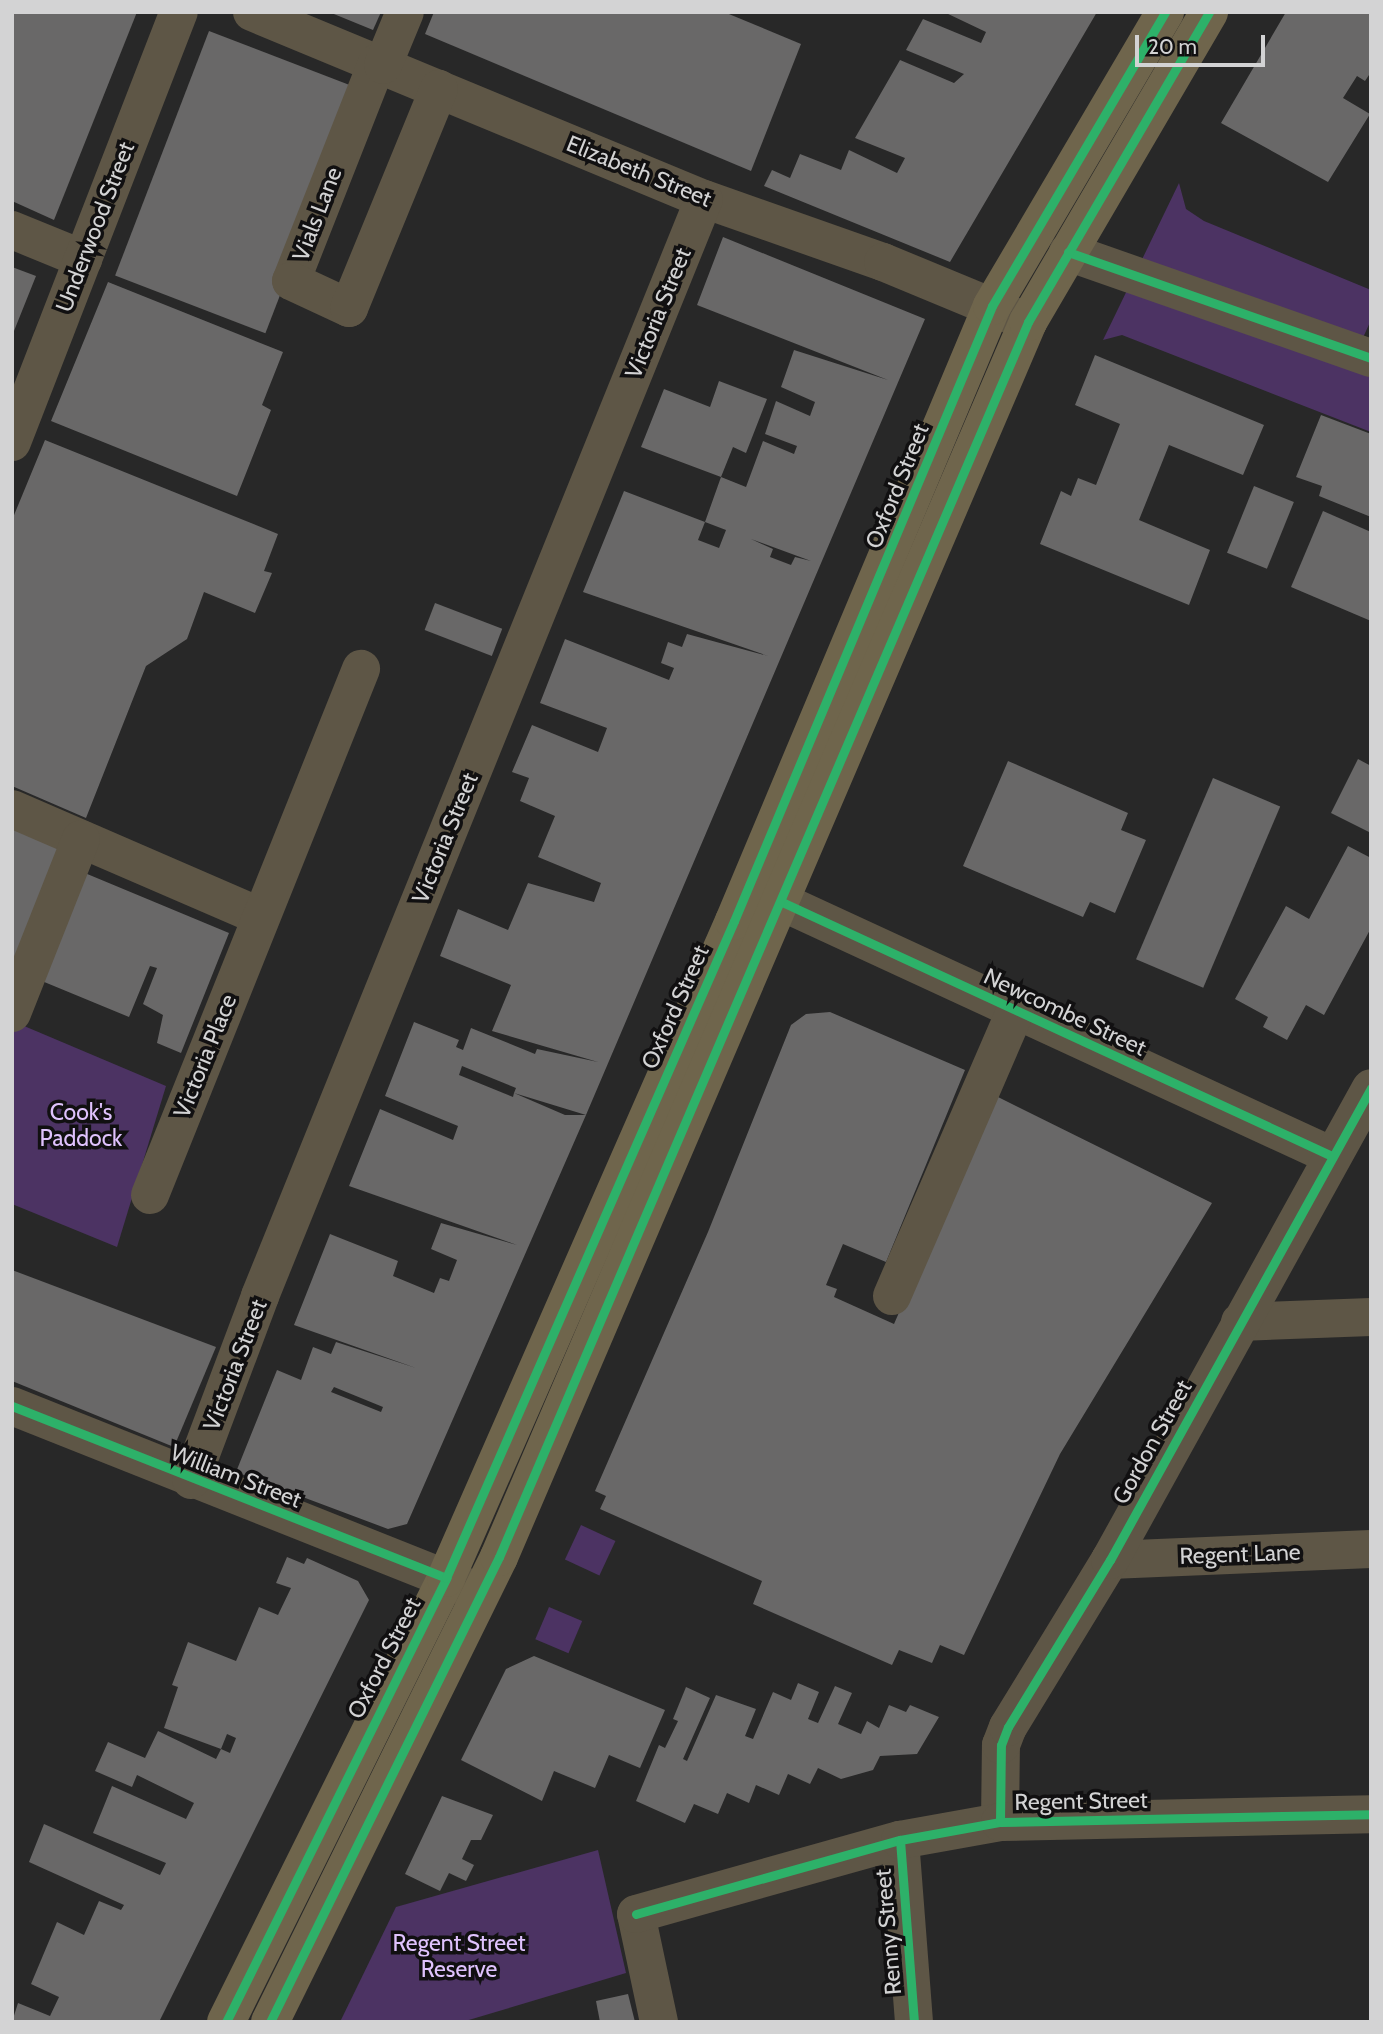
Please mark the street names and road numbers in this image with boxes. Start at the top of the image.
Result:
street label: Elizabeth Street [562,129,716,213]
street label: Underwood Street [50,138,140,316]
street label: Vials Lane [287,163,347,265]
street label: Victoria Street [619,244,697,382]
street label: Oxford Street [859,419,935,553]
street label: Victoria Street [406,769,484,907]
street label: Oxford Street [635,941,715,1073]
street label: Newcombe Street [979,962,1151,1062]
street label: Victoria Place [168,990,242,1122]
street label: Victoria Street [197,1296,273,1434]
street label: Gordon Street [1107,1375,1197,1509]
street label: William Street [167,1438,305,1514]
street label: Regent Lane [1179,1538,1301,1570]
street label: Oxford Street [342,1593,426,1723]
street label: Regent Street [1014,1786,1148,1816]
street label: Renny Street [869,1868,907,1996]

